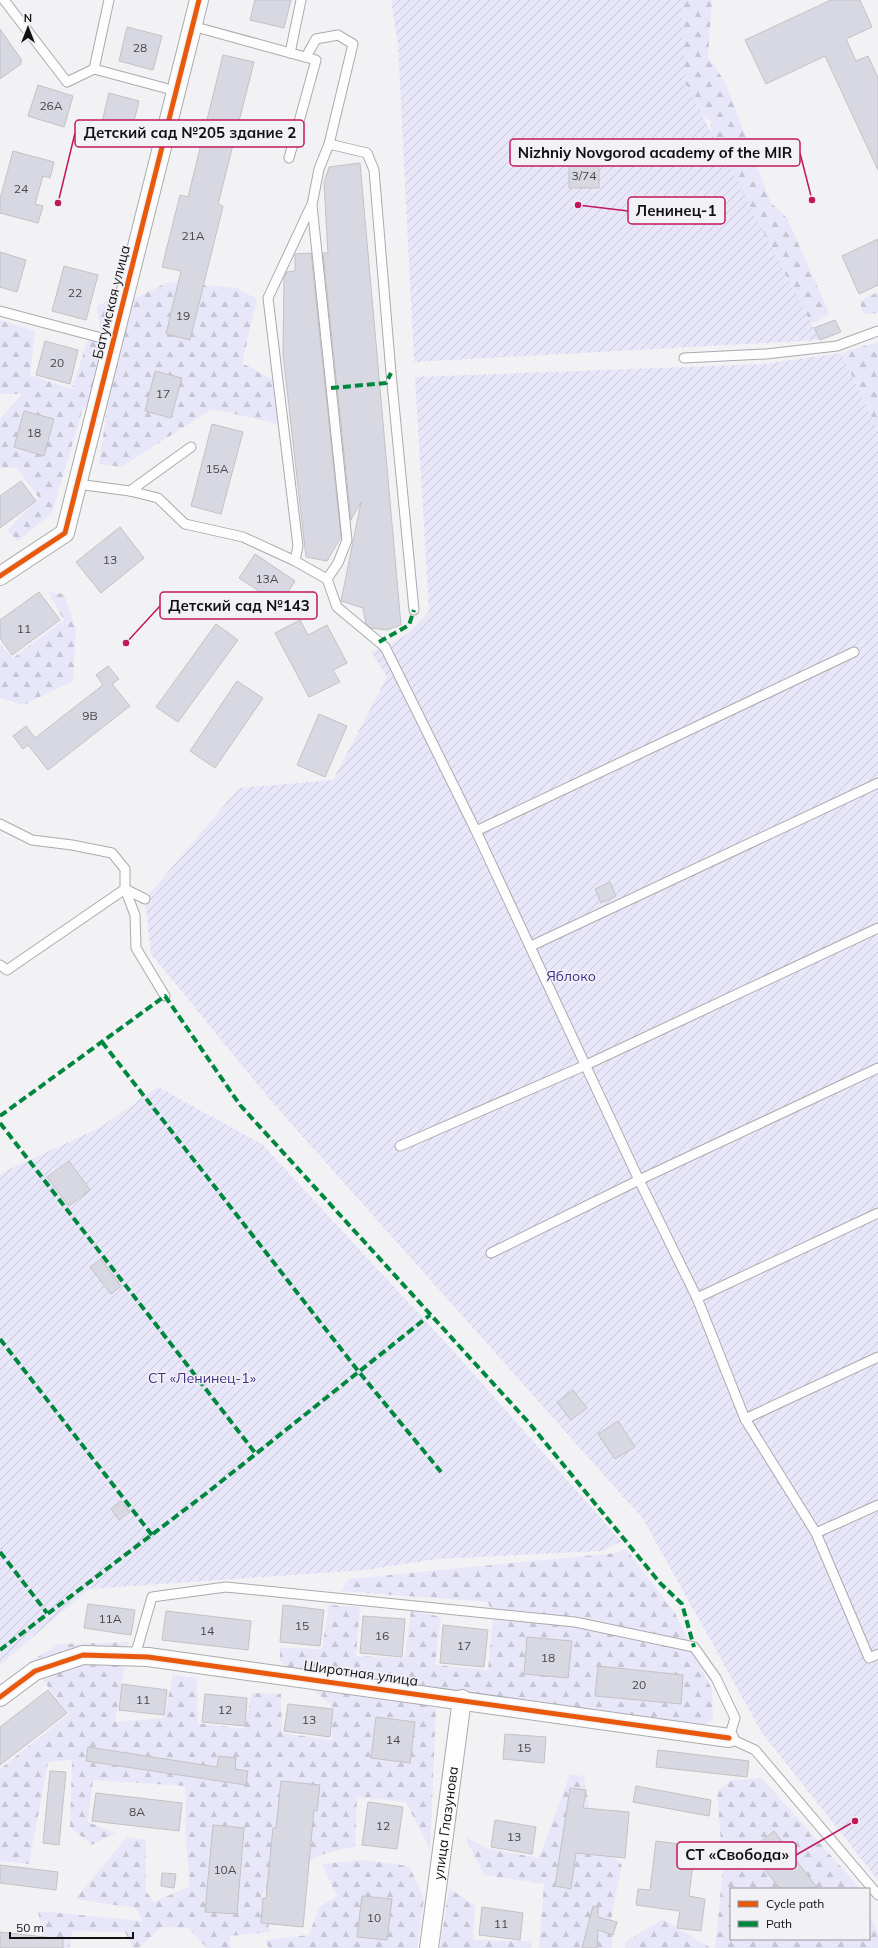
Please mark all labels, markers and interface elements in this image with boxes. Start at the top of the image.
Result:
north arrow [8,8,48,48]
text: N [24,11,32,25]
house number: 28 [133,40,147,55]
house number: 26А [39,98,63,113]
callout: Детский сад №205 здание 2 [75,120,304,147]
text: Детский сад №205 здание 2 [84,123,296,142]
callout: Nizhniy Novgorod academy of the MIR [510,139,800,166]
text: Nizhniy Novgorod academy of the MIR [518,143,793,162]
house number: 3/74 [571,168,597,183]
house number: 24 [14,181,28,196]
callout: Ленинец-1 [628,197,725,224]
text: Ленинец-1 [636,201,716,220]
house number: 21А [181,228,205,243]
street label: Батумская улица [88,243,134,361]
house number: 22 [68,285,82,300]
house number: 19 [176,308,190,323]
house number: 20 [50,355,64,370]
house number: 17 [156,386,170,401]
house number: 18 [27,425,41,440]
house number: 15А [205,461,229,476]
house number: 13 [103,552,117,567]
house number: 13А [255,571,279,586]
callout: Детский сад №143 [160,592,317,619]
text: Детский сад №143 [168,596,310,615]
house number: 11 [17,621,31,636]
house number: 9В [82,708,98,723]
park label: Яблоко [546,967,596,985]
park label: СТ «Ленинец-1» [148,1369,256,1387]
house number: 11А [98,1611,122,1626]
house number: 15 [295,1618,309,1633]
house number: 14 [200,1623,214,1638]
house number: 16 [375,1628,389,1643]
house number: 17 [457,1638,471,1653]
house number: 18 [541,1650,555,1665]
street label: Широтная улица [303,1656,419,1690]
house number: 20 [632,1677,646,1692]
house number: 11 [136,1692,150,1707]
house number: 12 [218,1702,232,1717]
house number: 13 [302,1712,316,1727]
house number: 14 [386,1732,400,1747]
house number: 15 [517,1740,531,1755]
street label: улица Глазунова [429,1765,462,1881]
house number: 8А [129,1804,145,1819]
house number: 12 [376,1818,390,1833]
house number: 13 [507,1829,521,1844]
callout: СТ «Свобода» [677,1842,796,1869]
text: СТ «Свобода» [685,1845,789,1864]
house number: 10А [213,1862,237,1877]
legend [730,1888,870,1940]
text: Cycle path [766,1896,824,1911]
house number: 10 [367,1910,381,1925]
scale bar [10,1914,133,1940]
house number: 11 [494,1916,508,1931]
text: Path [766,1916,792,1931]
text: 50 m [16,1920,44,1935]

